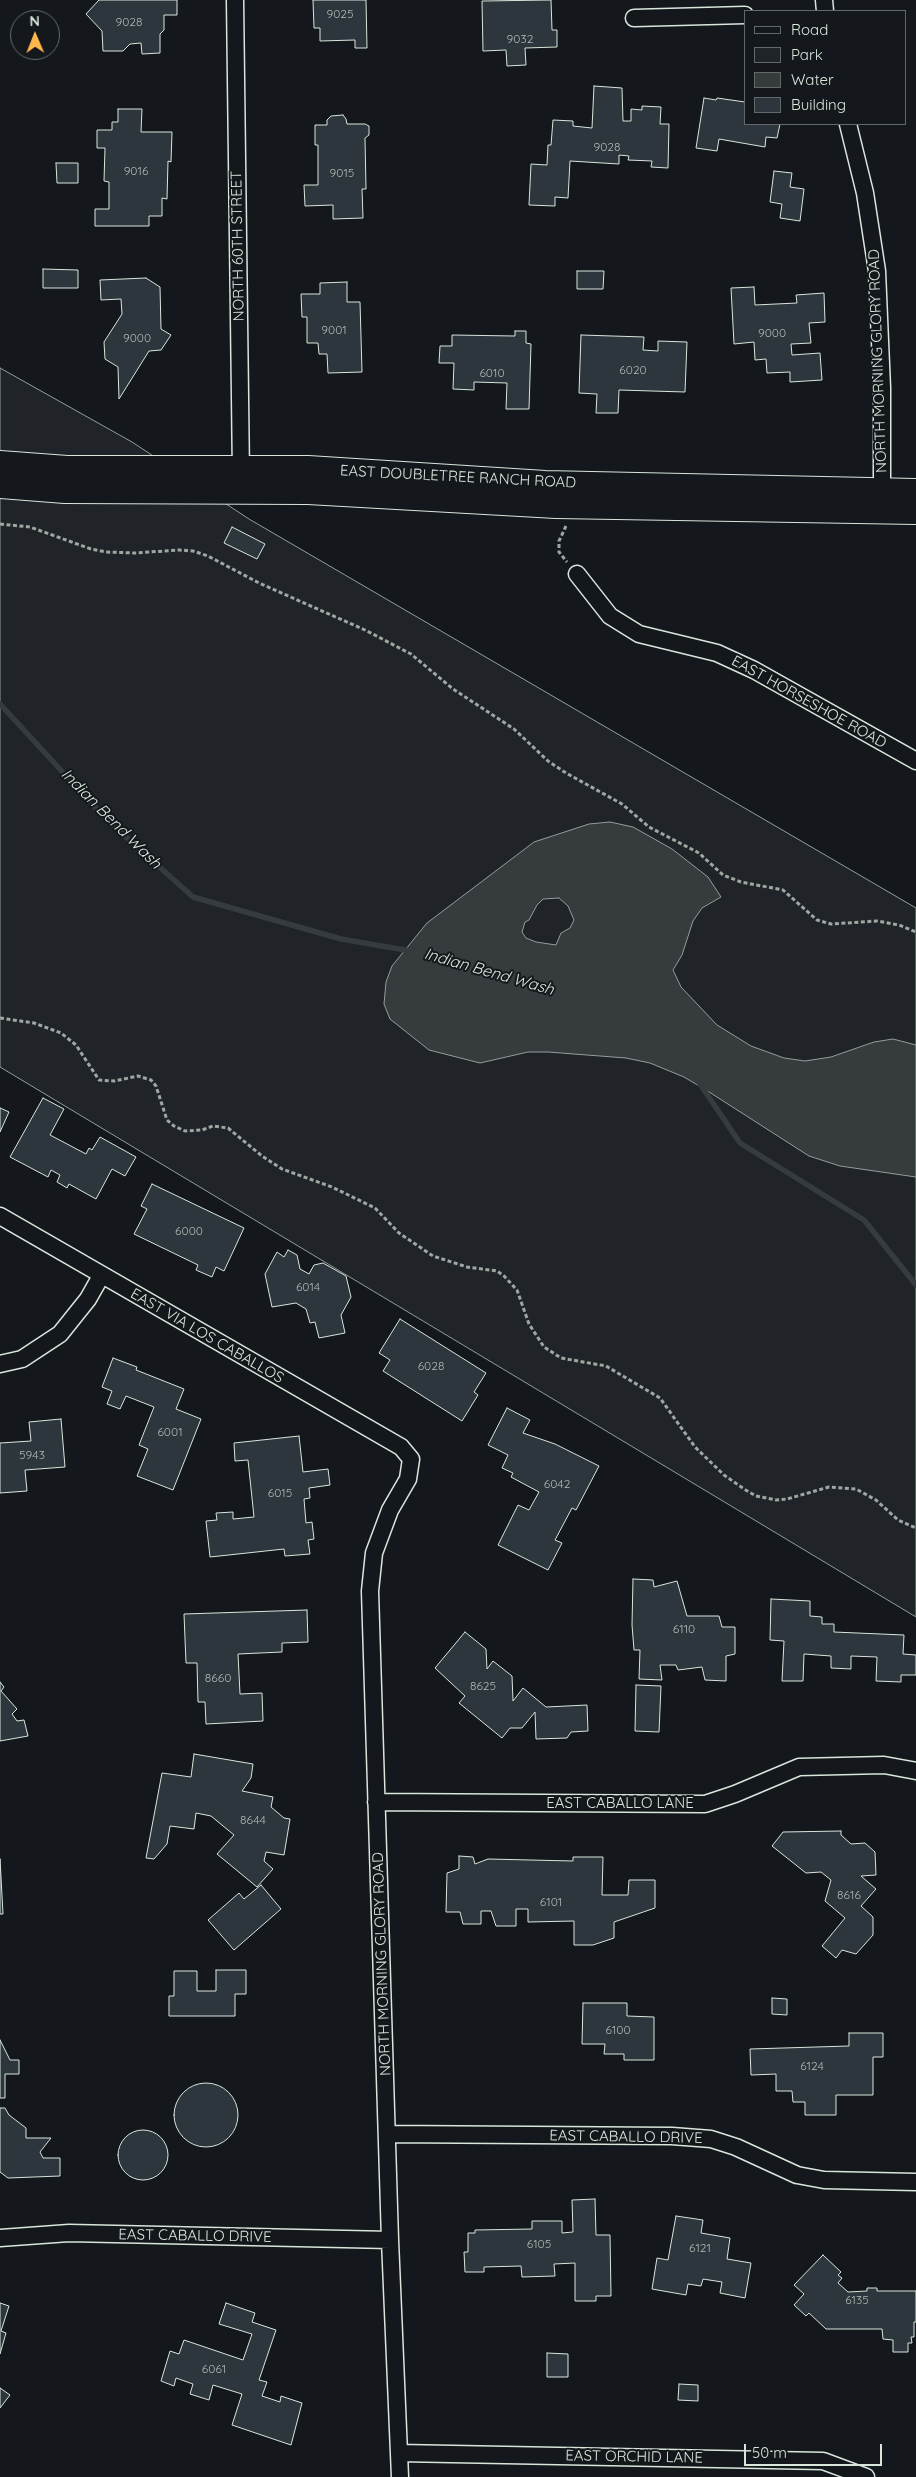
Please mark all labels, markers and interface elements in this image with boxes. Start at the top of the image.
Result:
house number: 9025 [326,7,354,21]
north arrow [10,10,60,60]
legend [744,10,906,125]
text: N [29,12,40,30]
house number: 9028 [116,15,142,29]
text: Road [791,20,828,39]
house number: 9032 [507,32,533,46]
text: Park [791,45,823,64]
text: Water [791,70,834,89]
text: Building [791,95,846,114]
house number: 9028 [594,140,620,154]
house number: 9016 [124,164,148,178]
house number: 9015 [330,166,354,180]
street label: NORTH 60TH STREET [228,171,248,321]
street label: NORTH MORNING GLORY ROAD [865,249,891,473]
house number: 9001 [321,323,347,337]
house number: 9000 [758,326,786,340]
house number: 9000 [123,331,151,345]
house number: 6020 [619,363,647,377]
house number: 6010 [479,366,505,380]
street label: EAST DOUBLETREE RANCH ROAD [339,462,577,492]
street label: EAST HORSESHOE ROAD [728,652,890,752]
water label: Indian Bend Wash [57,765,165,873]
water label: Indian Bend Wash [422,944,556,1000]
house number: 6000 [175,1224,203,1238]
house number: 6014 [296,1280,320,1294]
street label: EAST VIA LOS CABALLOS [127,1285,287,1387]
house number: 6028 [418,1359,444,1373]
house number: 6001 [157,1425,183,1439]
house number: 5943 [19,1448,45,1462]
house number: 6042 [544,1477,570,1491]
house number: 6015 [268,1486,292,1500]
house number: 6110 [673,1622,695,1636]
house number: 8660 [205,1671,231,1685]
house number: 8625 [470,1679,496,1693]
street label: EAST CABALLO LANE [546,1794,694,1812]
house number: 8644 [240,1813,266,1827]
street label: NORTH MORNING GLORY ROAD [369,1852,395,2076]
house number: 8616 [837,1888,861,1902]
house number: 6101 [540,1895,562,1909]
house number: 6100 [605,2023,631,2037]
house number: 6124 [800,2059,824,2073]
street label: EAST CABALLO DRIVE [549,2127,703,2147]
street label: EAST CABALLO DRIVE [118,2226,272,2246]
house number: 6105 [527,2237,551,2251]
house number: 6121 [689,2241,711,2255]
house number: 6135 [845,2293,869,2307]
house number: 6061 [202,2362,226,2376]
scale bar [746,2434,884,2466]
text: 50 m [752,2443,787,2462]
street label: EAST ORCHID LANE [565,2447,703,2467]

